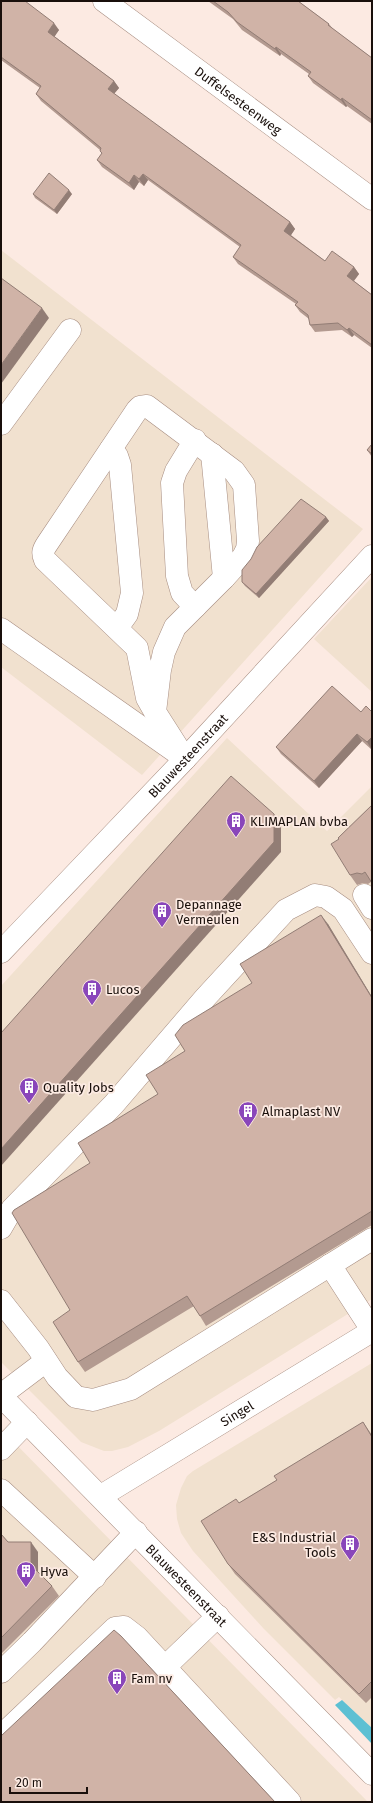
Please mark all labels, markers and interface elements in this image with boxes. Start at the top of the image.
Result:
street label: Duffelsesteenweg [192,64,285,138]
street label: Blauwesteenstraat [145,711,231,801]
building icon: KLIMAPLAN bvba [225,810,247,838]
place label: KLIMAPLAN bvba [250,814,348,829]
place label: Depannage Vermeulen [176,897,242,927]
building icon: Depannage Vermeulen [151,900,173,928]
building icon: Lucos [81,978,103,1006]
place label: Lucos [106,982,139,997]
building icon: Quality Jobs [18,1076,40,1104]
place label: Quality Jobs [43,1080,114,1095]
building icon: Almaplast NV [237,1100,259,1128]
place label: Almaplast NV [262,1104,341,1119]
street label: Singel [218,1398,256,1429]
place label: E&S Industrial Tools [252,1530,336,1560]
building icon: E&S Industrial Tools [339,1533,361,1561]
street label: Blauwesteenstraat [143,1541,230,1630]
building icon: Hyva [15,1560,37,1588]
place label: Hyva [40,1564,69,1579]
building icon: Fam nv [106,1667,128,1695]
place label: Fam nv [131,1671,173,1686]
scale bar [10,1769,87,1795]
text: 20 m [16,1776,42,1790]

